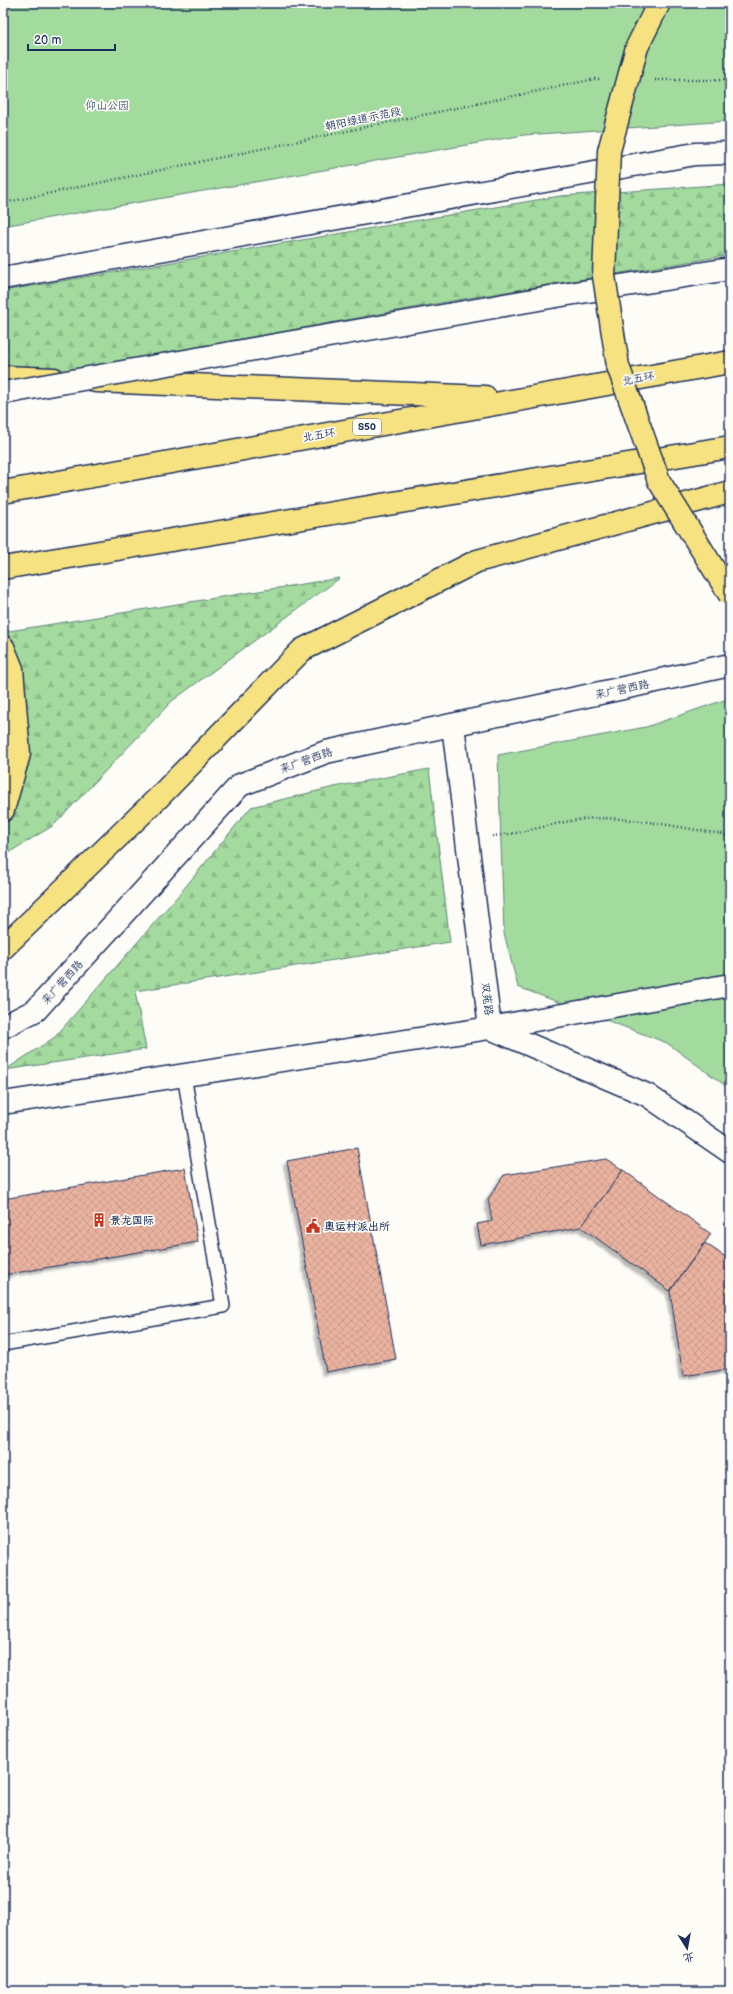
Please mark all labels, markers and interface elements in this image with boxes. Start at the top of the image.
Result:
scale bar [28,26,115,52]
text: 20 m [34,33,61,48]
park label: 仰山公园 [85,99,129,112]
street label: 朝阳绿道示范段 [324,105,402,133]
street label: 北五环 [621,369,655,387]
road number: S50 [353,419,381,435]
street label: 北五环 [302,426,336,444]
street label: 来广营西路 [594,677,650,701]
street label: 来广营西路 [278,744,334,776]
street label: 来广营西路 [39,957,85,1007]
street label: 双苑路 [479,982,495,1016]
building icon: 景龙国际 [91,1212,107,1228]
place label: 景龙国际 [110,1214,154,1227]
public building icon: 奥运村派出所 [305,1218,321,1234]
place label: 奥运村派出所 [324,1220,390,1233]
north arrow [667,1928,707,1968]
text: 北 [682,1950,695,1965]

